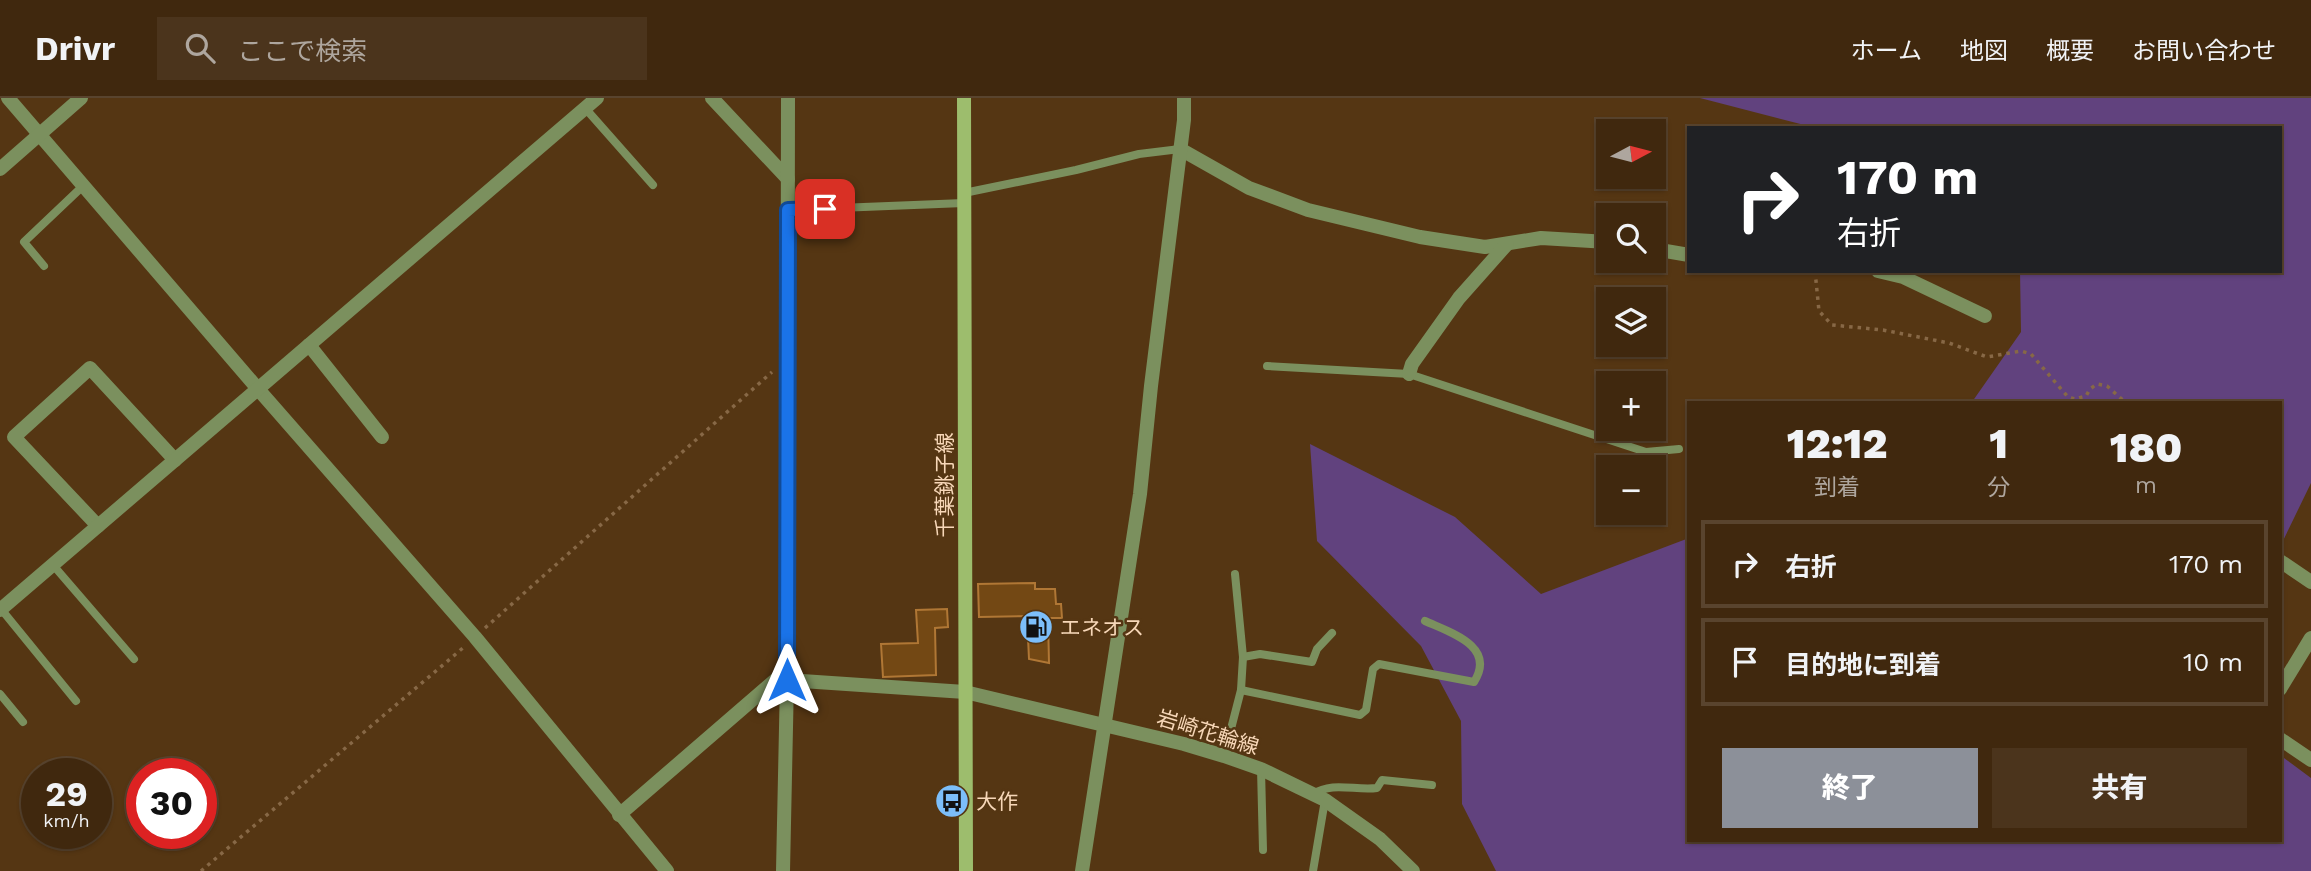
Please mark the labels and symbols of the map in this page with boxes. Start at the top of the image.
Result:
north arrow [1596,119,1666,189]
pin [795,179,855,239]
street label: 千葉銚子線 [932,433,957,538]
fuel station icon: エネオス [1017,608,1055,646]
place label: エネオス [1060,615,1144,640]
position arrow [750,643,824,717]
street label: 岩崎花輪線 [1154,705,1262,759]
speed limit sign: 30 [126,758,217,849]
bus stop icon: 大作 [933,782,971,820]
place label: 大作 [976,789,1018,814]

